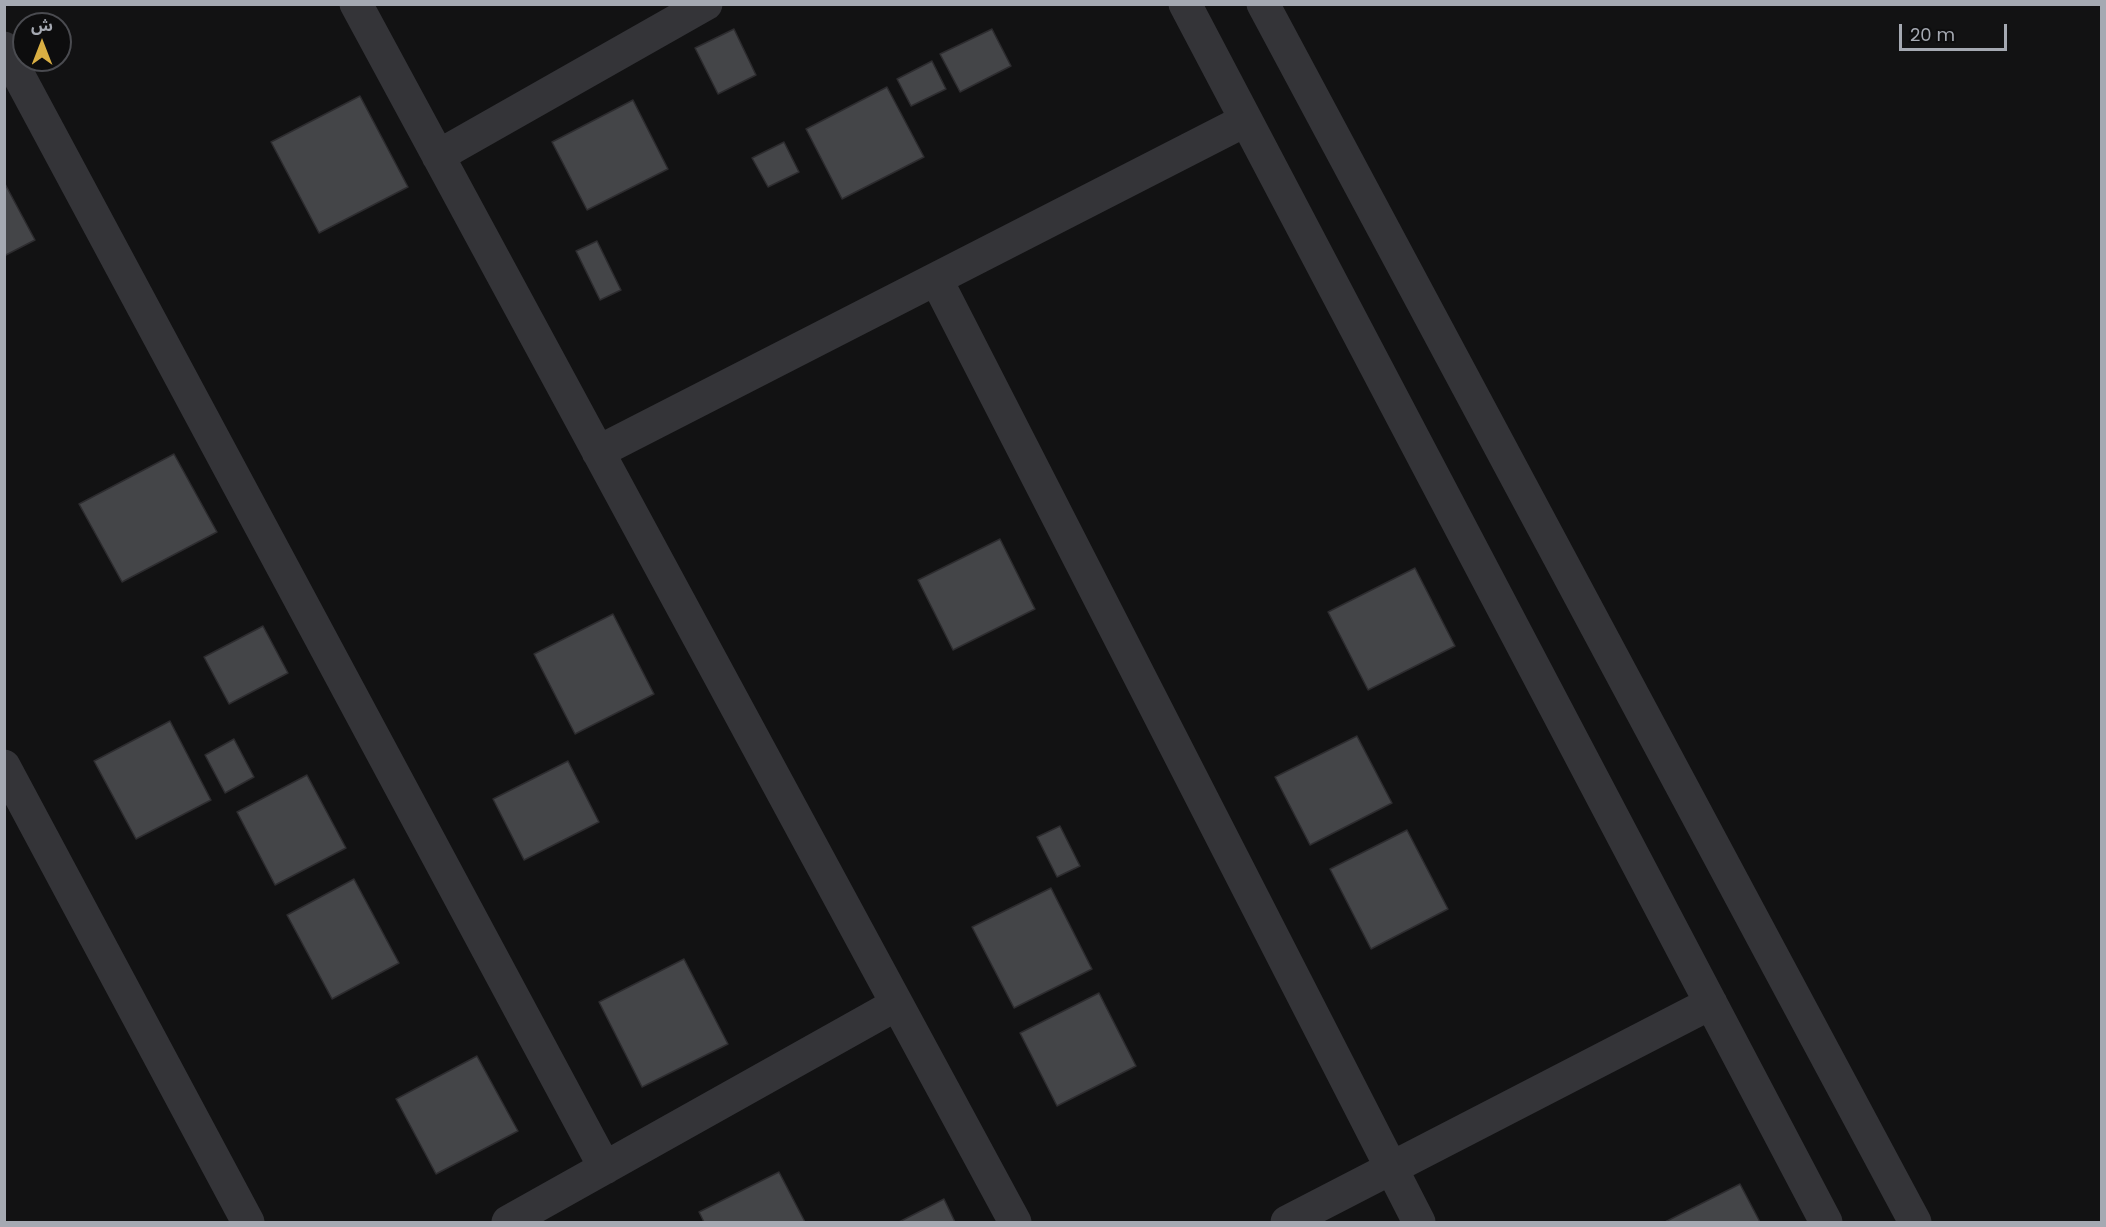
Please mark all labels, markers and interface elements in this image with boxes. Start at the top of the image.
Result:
north arrow [12,12,72,72]
scale bar [1902,12,2010,50]
text: ش [31,14,53,37]
text: 20 m [1910,22,1955,47]

